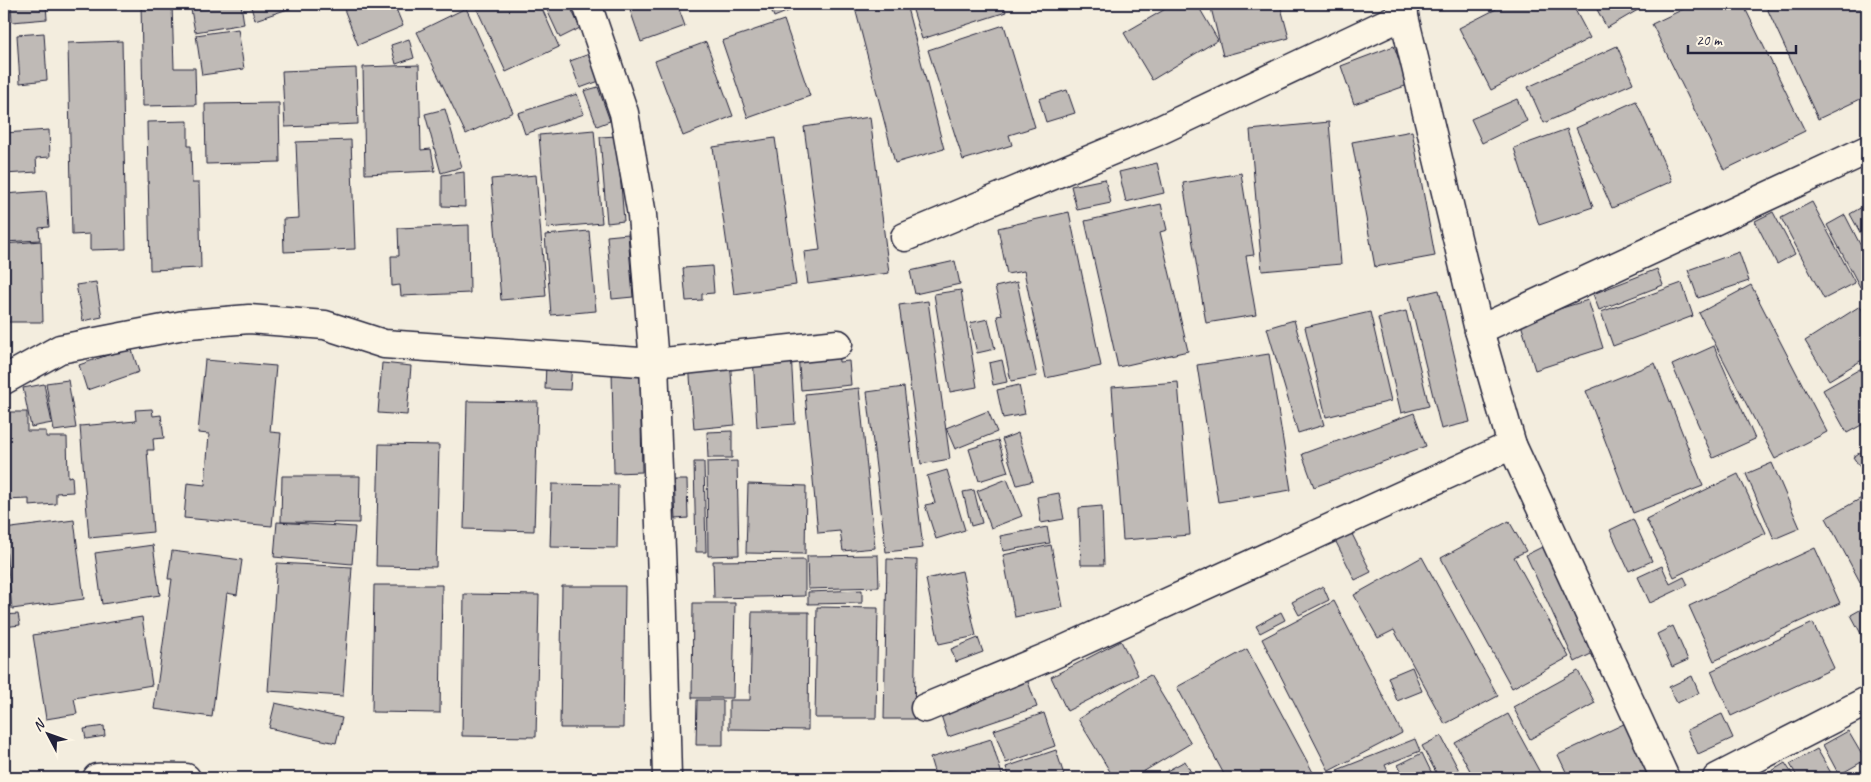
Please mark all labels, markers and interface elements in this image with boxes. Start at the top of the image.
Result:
scale bar [1688,22,1796,54]
text: 20 m [1696,31,1723,50]
north arrow [22,710,72,760]
text: N [29,715,49,735]

